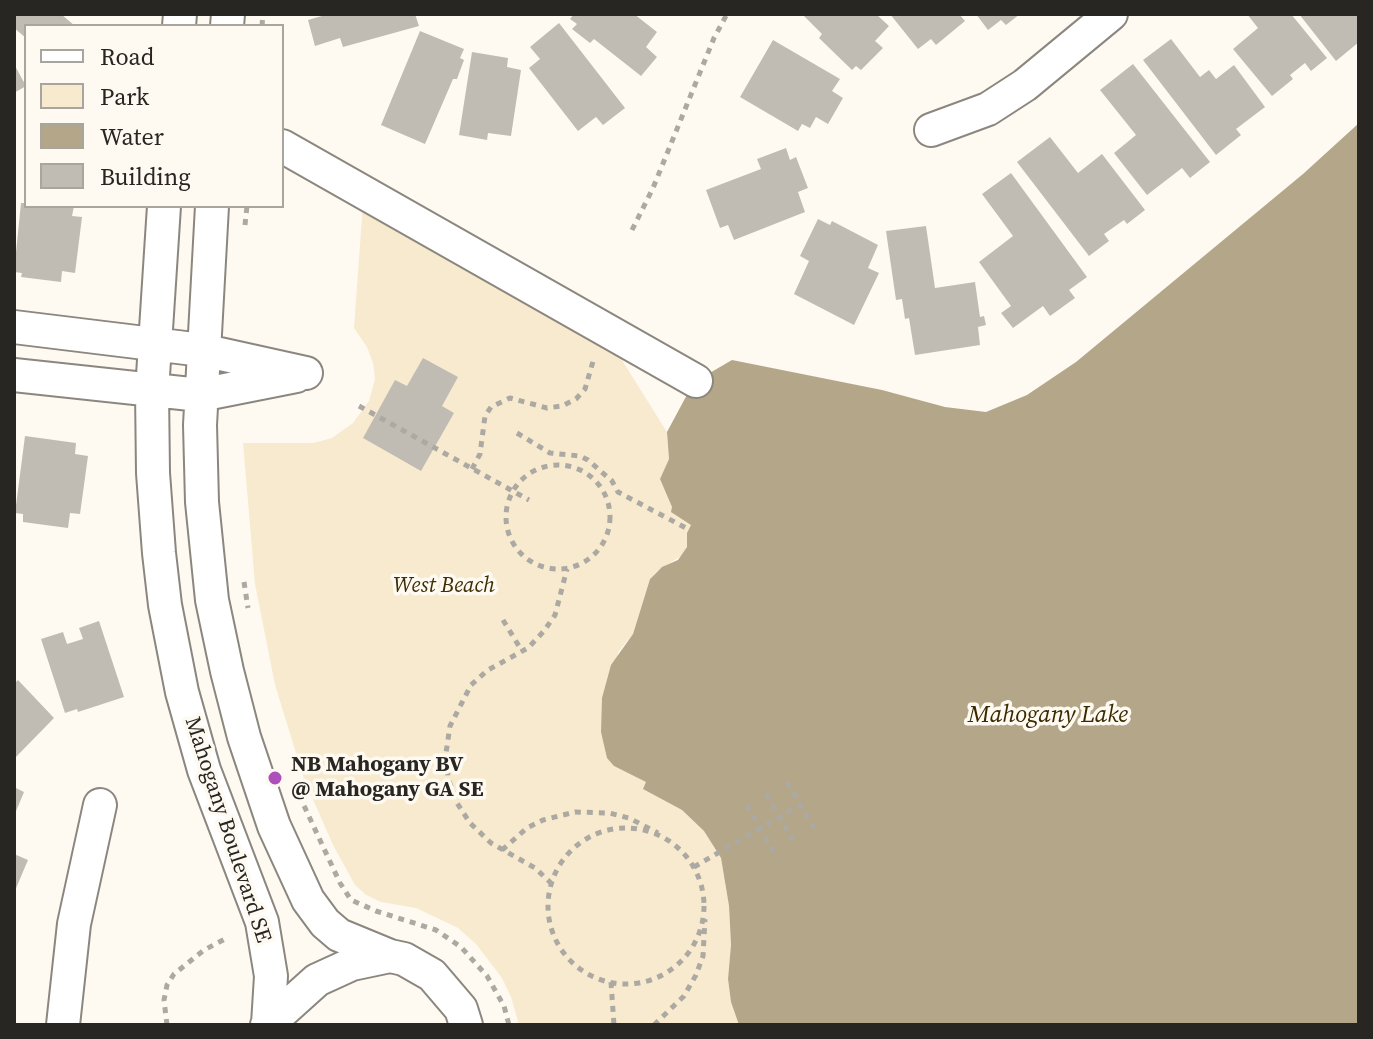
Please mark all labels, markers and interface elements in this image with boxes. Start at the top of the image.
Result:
legend [24,24,284,208]
text: Road [100,40,154,73]
text: Park [100,80,149,113]
text: Water [100,120,164,153]
text: Building [100,160,191,193]
park label: West Beach [393,573,495,599]
water label: Mahogany Lake [968,702,1128,730]
street label: Mahogany Boulevard SE [178,714,276,946]
place label: NB Mahogany BV @ Mahogany GA SE [291,752,483,804]
marker: NB Mahogany BV @ Mahogany GA SE [266,769,284,787]

